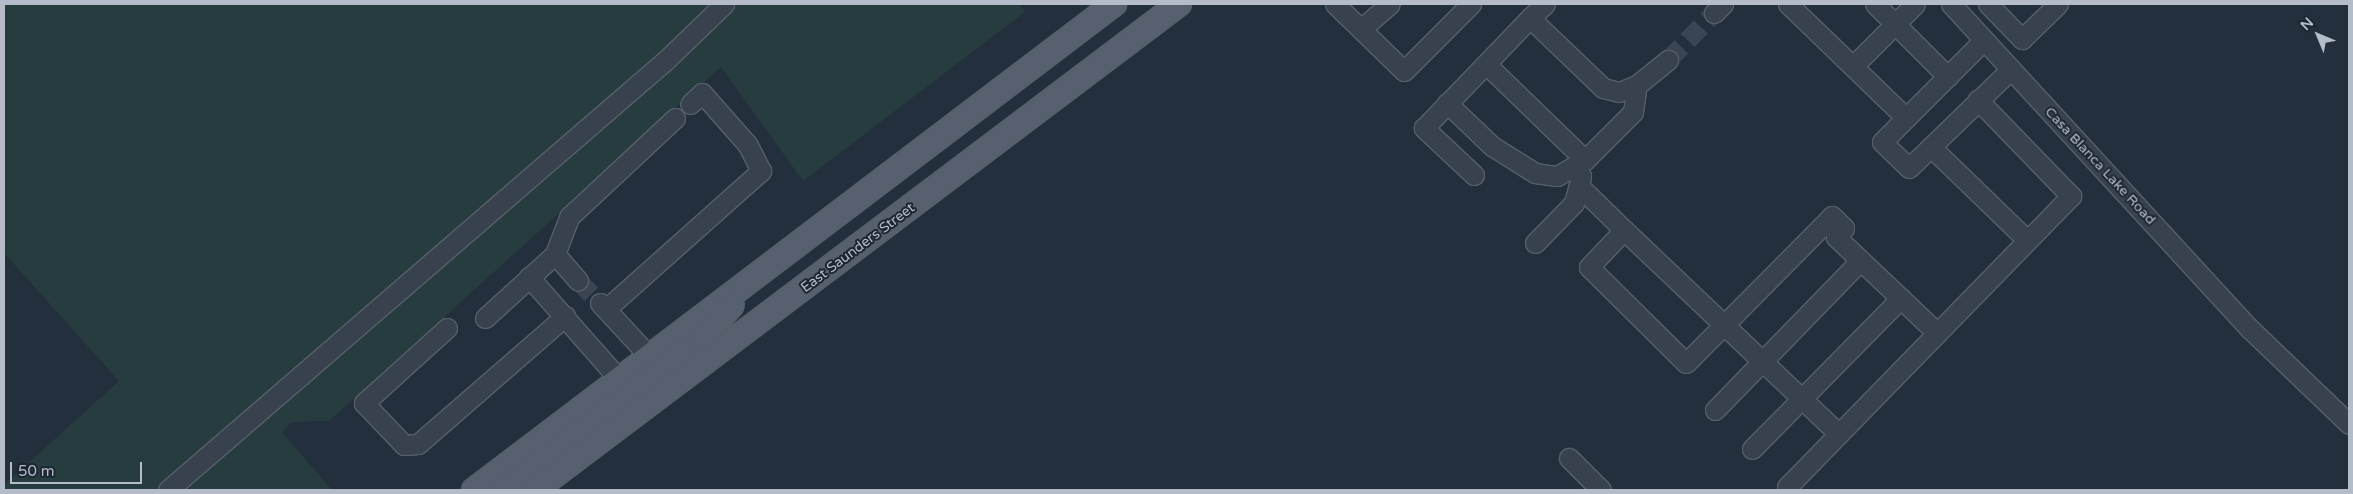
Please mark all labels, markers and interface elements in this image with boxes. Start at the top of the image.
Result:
north arrow [2293,10,2343,60]
text: N [2297,14,2317,34]
street label: Casa Blanca Lake Road [2041,104,2159,228]
street label: East Saunders Street [798,200,918,296]
scale bar [12,452,145,484]
text: 50 m [18,462,55,480]

